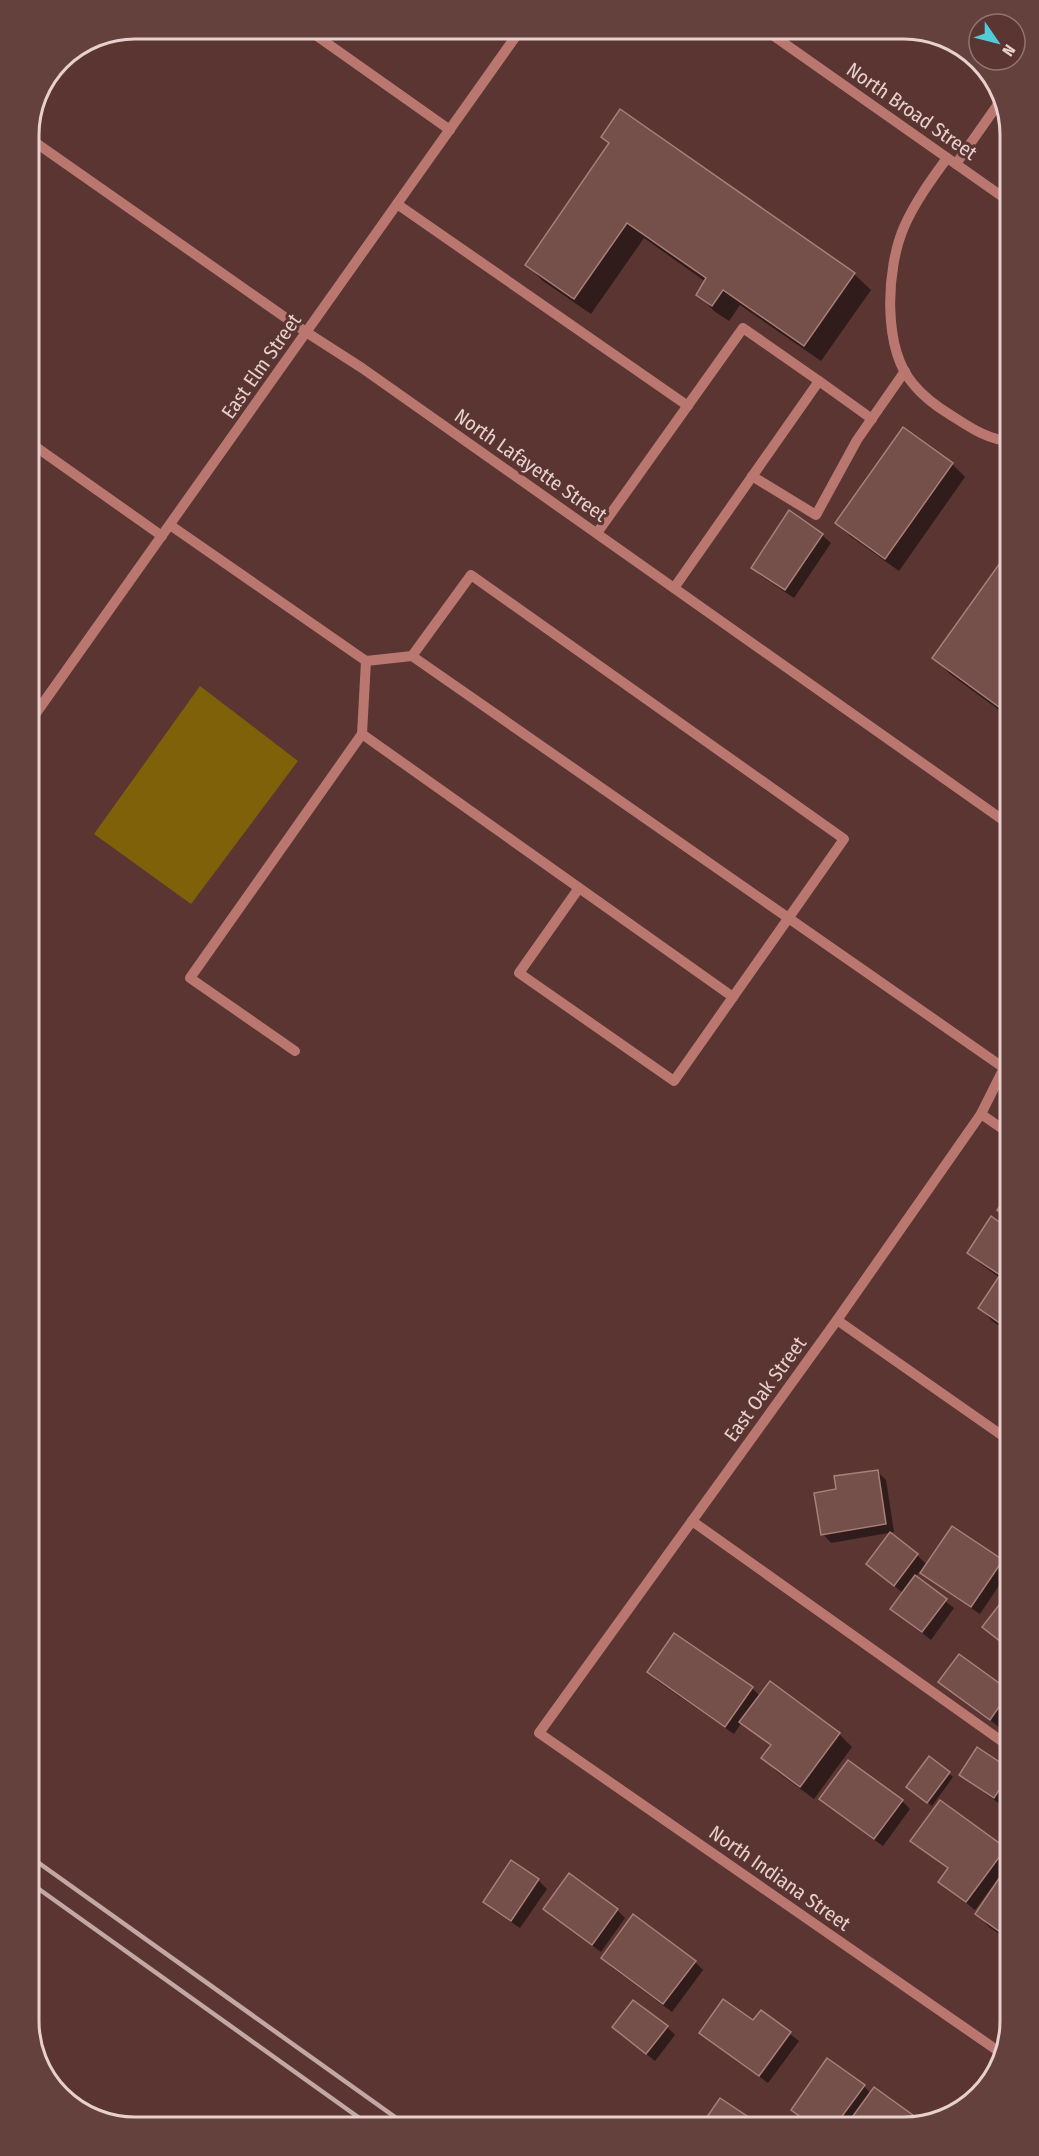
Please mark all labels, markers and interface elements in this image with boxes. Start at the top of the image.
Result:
north arrow [967,12,1027,72]
text: N [998,41,1019,60]
street label: North Broad Street [842,57,982,165]
street label: East Elm Street [216,309,306,423]
street label: North Lafayette Street [450,403,612,527]
street label: East Oak Street [719,1331,811,1446]
street label: North Indiana Street [705,1820,856,1936]

